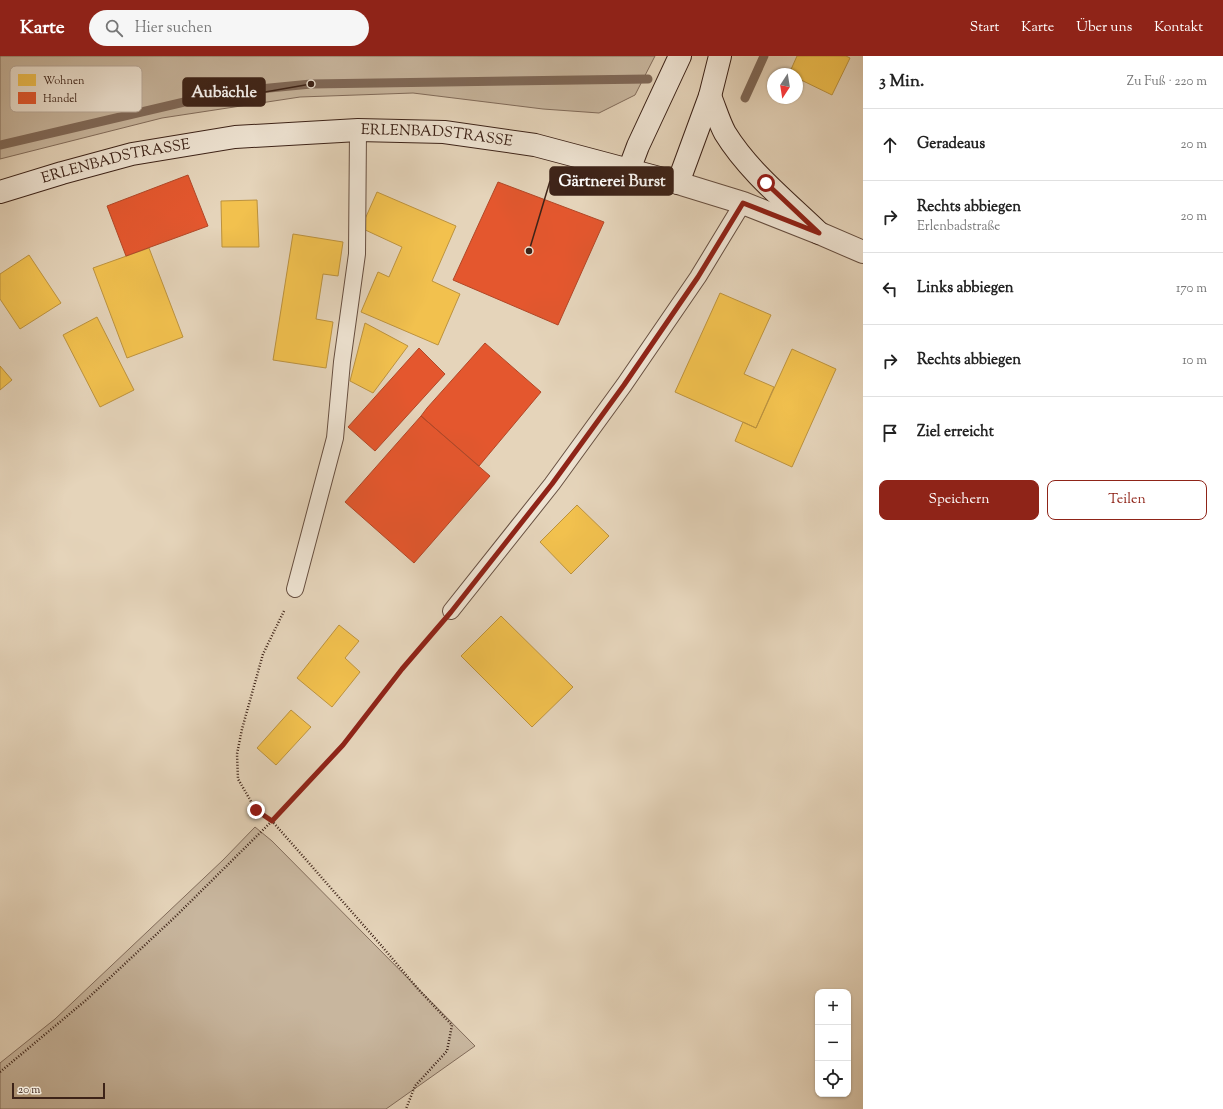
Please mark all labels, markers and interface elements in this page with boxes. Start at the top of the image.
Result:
search box [89,10,369,46]
text: Karte [20,15,65,42]
icon: search [103,17,125,39]
text: Hier suchen [135,18,212,39]
text: Start [970,18,999,38]
text: Karte [1021,18,1054,38]
text: Über uns [1076,18,1132,38]
text: Kontakt [1154,18,1203,38]
legend [10,66,142,112]
north arrow [767,68,803,104]
text: 3 Min. [879,70,924,94]
text: Wohnen [43,73,85,89]
text: Zu Fuß · 220 m [1127,73,1207,91]
callout: Aubächle [183,78,265,106]
text: Aubächle [191,82,257,105]
text: Handel [43,91,77,107]
street label: ERLENBADSTRASSE [361,120,514,152]
street label: ERLENBADSTRASSE [39,134,192,189]
icon: ahead [879,134,901,156]
text: Geradeaus [917,134,985,155]
text: 20 m [1181,136,1207,154]
callout: Gärtnerei Burst [550,167,673,195]
text: Gärtnerei Burst [559,171,666,194]
route start [757,174,775,192]
text: Rechts abbiegen [917,197,1021,218]
icon: right [879,206,901,228]
text: 20 m [1181,208,1207,226]
text: Erlenbadstraße [917,218,1000,236]
icon: left [879,278,901,300]
text: Links abbiegen [917,278,1014,299]
text: 170 m [1176,280,1207,298]
icon: right [879,350,901,372]
text: Rechts abbiegen [917,350,1021,371]
text: 10 m [1182,352,1207,370]
icon: arrive [879,422,901,444]
text: Ziel erreicht [917,422,994,443]
button: Speichern [879,480,1039,520]
button: Teilen [1047,480,1207,520]
route end [247,801,265,819]
map controls [815,989,851,1097]
button: + [815,989,851,1025]
button: − [815,1025,851,1061]
button: locate [815,1061,851,1097]
scale bar [12,1081,105,1100]
text: 20 m [18,1082,40,1098]

